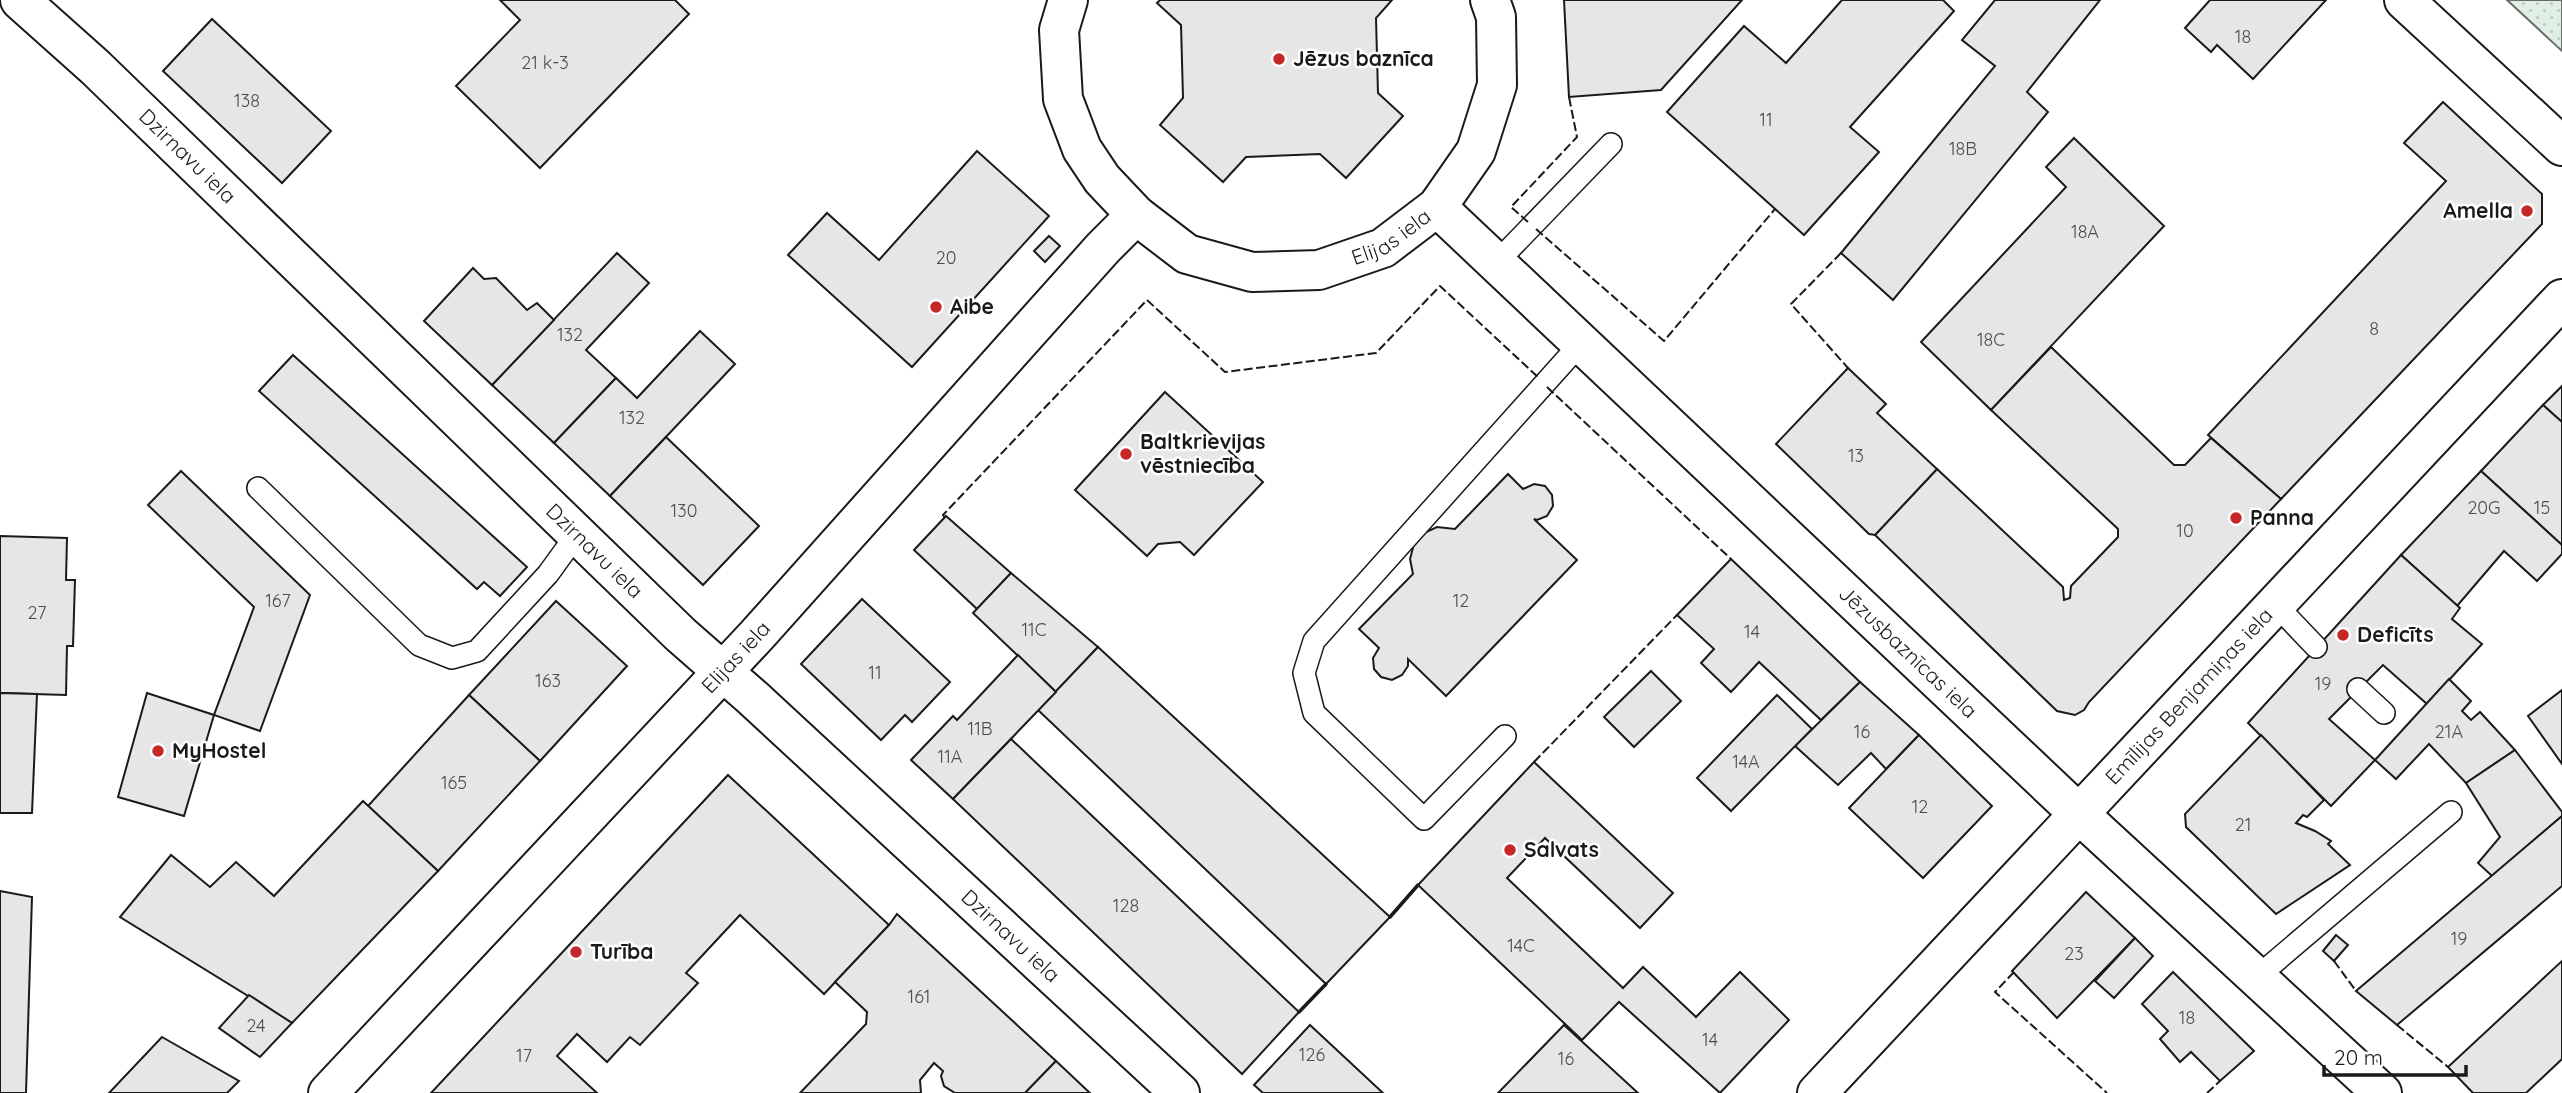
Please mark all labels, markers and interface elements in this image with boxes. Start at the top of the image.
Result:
house number: 18 [2235,25,2251,48]
place label: Jēzus baznīca [1293,45,1434,71]
house number: 21 k-3 [521,51,569,74]
marker: Jēzus baznīca [1271,51,1287,67]
house number: 138 [234,89,260,112]
street label: Dzirnavu iela [134,103,242,209]
house number: 11 [1759,108,1773,131]
house number: 18B [1949,137,1977,160]
place label: Amella [2443,197,2513,223]
street label: Elijas iela [1348,203,1435,270]
marker: Amella [2519,203,2535,219]
house number: 18A [2071,220,2099,243]
house number: 20 [936,246,956,269]
place label: Aibe [950,293,994,319]
marker: Aibe [928,299,944,315]
house number: 8 [2369,317,2379,340]
house number: 132 [557,323,583,346]
house number: 18C [1977,328,2005,351]
house number: 132 [619,406,645,429]
place label: Baltkrievijas vēstniecība [1140,428,1265,478]
house number: 13 [1848,444,1864,467]
marker: Baltkrievijas vēstniecība [1118,446,1134,462]
house number: 20G [2467,496,2501,519]
house number: 15 [2534,496,2550,519]
street label: Dzirnavu iela [541,497,649,603]
house number: 130 [671,499,697,522]
place label: Panna [2250,504,2314,530]
marker: Panna [2228,510,2244,526]
house number: 10 [2176,519,2194,542]
street label: Jēzusbaznīcas iela [1834,580,1983,723]
house number: 167 [265,589,291,612]
house number: 12 [1453,589,1469,612]
house number: 27 [28,601,46,624]
street label: Emīlijas Benjamiņas iela [2099,602,2278,789]
street label: Elijas iela [695,615,775,698]
house number: 11C [1021,618,1047,641]
house number: 14 [1744,620,1760,643]
place label: Deficīts [2357,621,2434,647]
marker: Deficīts [2335,627,2351,643]
house number: 11 [868,661,882,684]
house number: 163 [535,669,561,692]
house number: 19 [2315,672,2331,695]
house number: 11B [967,717,993,740]
house number: 16 [1854,720,1870,743]
house number: 21A [2435,720,2463,743]
place label: MyHostel [172,737,266,763]
marker: MyHostel [150,743,166,759]
house number: 11A [938,745,963,768]
house number: 14A [1732,750,1760,773]
house number: 165 [441,771,467,794]
house number: 12 [1912,795,1928,818]
house number: 21 [2235,813,2251,836]
place label: Salvats [1524,836,1599,862]
marker: Salvats [1502,842,1518,858]
street label: Dzirnavu iela [956,883,1066,987]
house number: 128 [1113,894,1139,917]
house number: 19 [2451,927,2467,950]
house number: 14C [1507,934,1535,957]
place label: Turība [590,938,653,964]
house number: 23 [2064,942,2084,965]
marker: Turība [568,944,584,960]
house number: 161 [908,985,930,1008]
house number: 18 [2179,1006,2195,1029]
house number: 24 [246,1014,266,1037]
house number: 14 [1702,1028,1718,1051]
scale bar [2324,1034,2466,1078]
house number: 126 [1299,1043,1325,1066]
house number: 17 [516,1044,532,1067]
text: 20 m [2334,1044,2383,1070]
house number: 16 [1558,1047,1574,1070]

